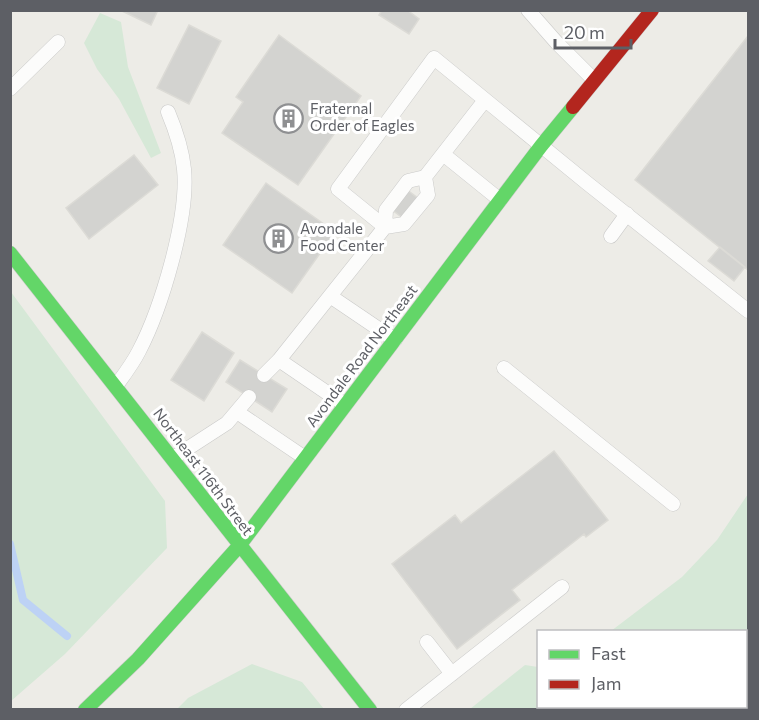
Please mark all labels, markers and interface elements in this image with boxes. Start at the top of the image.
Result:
scale bar [555,12,632,50]
text: 20 m [564,21,605,43]
place label: Fraternal Order of Eagles [310,99,415,134]
building icon: Fraternal Order of Eagles [273,102,305,134]
place label: Avondale Food Center [300,219,384,254]
building icon: Avondale Food Center [263,222,295,254]
street label: Avondale Road Northeast [302,281,421,430]
street label: Northeast 116th Street [150,404,257,539]
legend [537,630,747,708]
text: Fast [591,642,626,664]
text: Jam [591,672,621,694]

